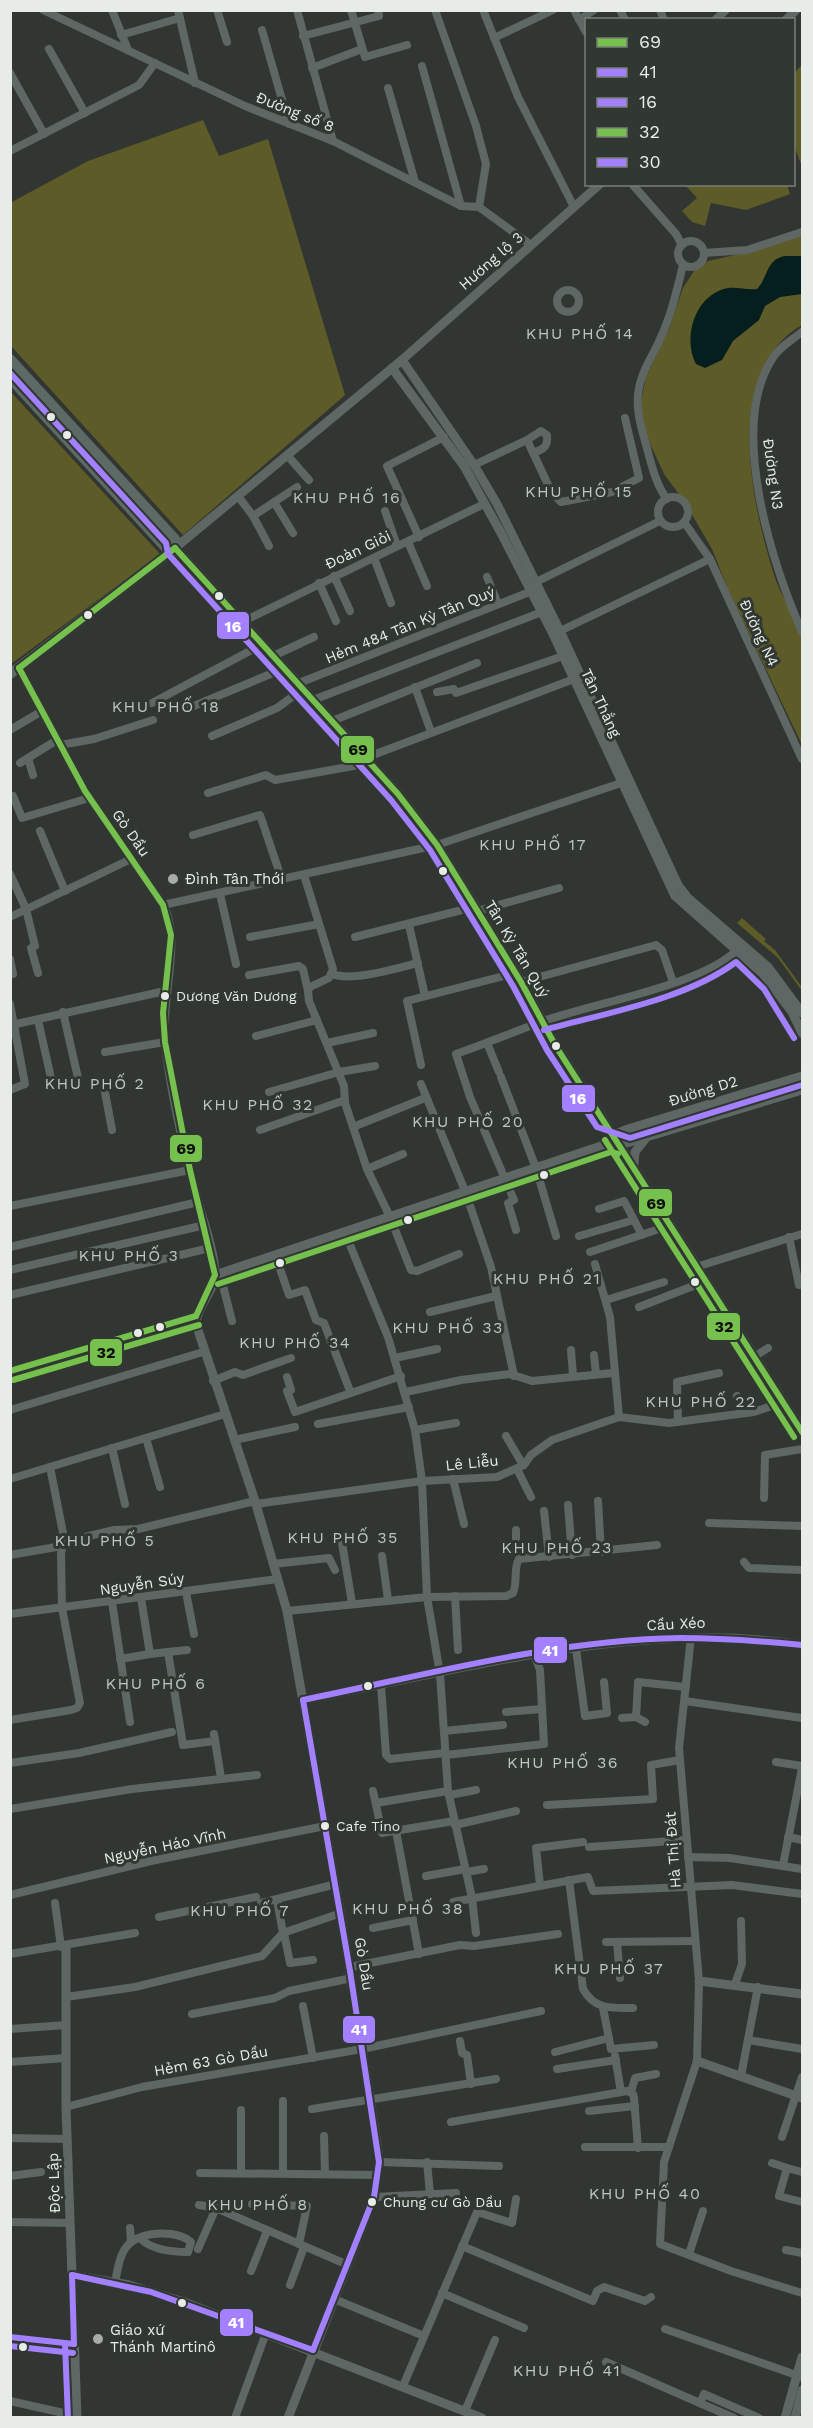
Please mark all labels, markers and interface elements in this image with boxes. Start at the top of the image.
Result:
legend [585,18,795,186]
text: 69 [639,31,661,52]
text: 41 [639,61,657,82]
street label: Đường số 8 [253,88,337,136]
text: 16 [639,91,657,112]
text: 32 [639,121,660,142]
text: 30 [639,151,661,172]
street label: Hương lộ 3 [455,228,527,294]
district label: KHU PHỐ 14 [526,323,634,343]
unlabelled marker [45,411,57,423]
unlabelled marker [61,429,73,441]
street label: Đường N3 [759,437,787,511]
district label: KHU PHỐ 15 [525,481,633,501]
district label: KHU PHỐ 16 [293,487,401,507]
street label: Đoàn Giỏi [322,527,394,573]
street label: Hẻm 484 Tân Kỳ Tân Quý [322,583,498,667]
unlabelled marker [213,590,225,602]
street label: Đường N4 [736,597,782,669]
unlabelled marker [82,609,94,621]
line badge: 16 [216,611,250,640]
text: 16 [225,617,242,636]
street label: Tân Thắng [577,666,625,740]
district label: KHU PHỐ 18 [112,696,220,716]
line badge: 69 [340,735,375,764]
text: 69 [348,740,368,759]
street label: Gò Dầu [108,806,154,860]
district label: KHU PHỐ 17 [479,834,587,854]
unlabelled marker [437,865,449,877]
place label: Đình Tân Thới [185,870,284,888]
marker: Đình Tân Thới [166,872,180,886]
street label: Tân Kỳ Tân Quý [481,897,553,1001]
place label: Dương Văn Dương [176,988,297,1004]
marker: Dương Văn Dương [159,990,171,1002]
unlabelled marker [550,1040,562,1052]
street label: Đường D2 [666,1072,740,1110]
district label: KHU PHỐ 2 [45,1073,145,1093]
line badge: 16 [561,1084,596,1113]
text: 16 [570,1089,587,1108]
district label: KHU PHỐ 32 [202,1094,314,1114]
district label: KHU PHỐ 20 [412,1111,524,1131]
line badge: 69 [169,1134,203,1163]
text: 69 [176,1139,196,1158]
unlabelled marker [538,1169,550,1181]
line badge: 69 [638,1188,673,1217]
text: 69 [646,1194,666,1213]
unlabelled marker [402,1214,414,1226]
district label: KHU PHỐ 3 [79,1245,179,1265]
unlabelled marker [274,1257,286,1269]
district label: KHU PHỐ 21 [493,1268,601,1288]
unlabelled marker [689,1276,701,1288]
line badge: 32 [706,1312,741,1341]
district label: KHU PHỐ 33 [392,1317,504,1337]
text: 32 [714,1317,734,1336]
unlabelled marker [154,1321,166,1333]
unlabelled marker [132,1327,144,1339]
district label: KHU PHỐ 34 [239,1332,351,1352]
line badge: 32 [89,1338,123,1367]
text: 32 [96,1343,116,1362]
district label: KHU PHỐ 22 [645,1391,757,1411]
street label: Lê Liễu [444,1450,499,1475]
district label: KHU PHỐ 35 [287,1527,399,1547]
district label: KHU PHỐ 5 [55,1530,155,1550]
district label: KHU PHỐ 23 [501,1537,613,1557]
street label: Nguyễn Súy [98,1568,186,1599]
street label: Cầu Xéo [646,1613,706,1635]
line badge: 41 [533,1636,568,1664]
text: 41 [542,1641,558,1660]
district label: KHU PHỐ 6 [105,1673,207,1693]
unlabelled marker [362,1680,374,1692]
district label: KHU PHỐ 36 [507,1752,619,1772]
street label: Hà Thị Đát [661,1811,685,1889]
place label: Cafe Tino [336,1818,400,1834]
marker: Cafe Tino [319,1820,331,1832]
street label: Nguyễn Háo Vĩnh [102,1823,228,1868]
district label: KHU PHỐ 38 [352,1898,464,1918]
district label: KHU PHỐ 7 [190,1900,290,1920]
street label: Gò Dầu [351,1936,377,1992]
district label: KHU PHỐ 37 [554,1958,664,1978]
line badge: 41 [342,2015,376,2044]
text: 41 [351,2020,367,2039]
street label: Hẻm 63 Gò Dầu [153,2042,269,2080]
street label: Độc Lập [44,2152,64,2214]
district label: KHU PHỐ 40 [589,2183,701,2203]
district label: KHU PHỐ 8 [207,2194,309,2214]
place label: Chung cư Gò Dầu [383,2194,502,2210]
marker: Chung cư Gò Dầu [366,2196,378,2208]
unlabelled marker [176,2297,188,2309]
line badge: 41 [219,2308,254,2337]
text: 41 [228,2313,244,2332]
place label: Giáo xứ Thánh Martinô [110,2321,216,2356]
marker: Giáo xứ Thánh Martinô [91,2332,105,2346]
unlabelled marker [17,2341,29,2353]
district label: KHU PHỐ 41 [513,2360,621,2380]

